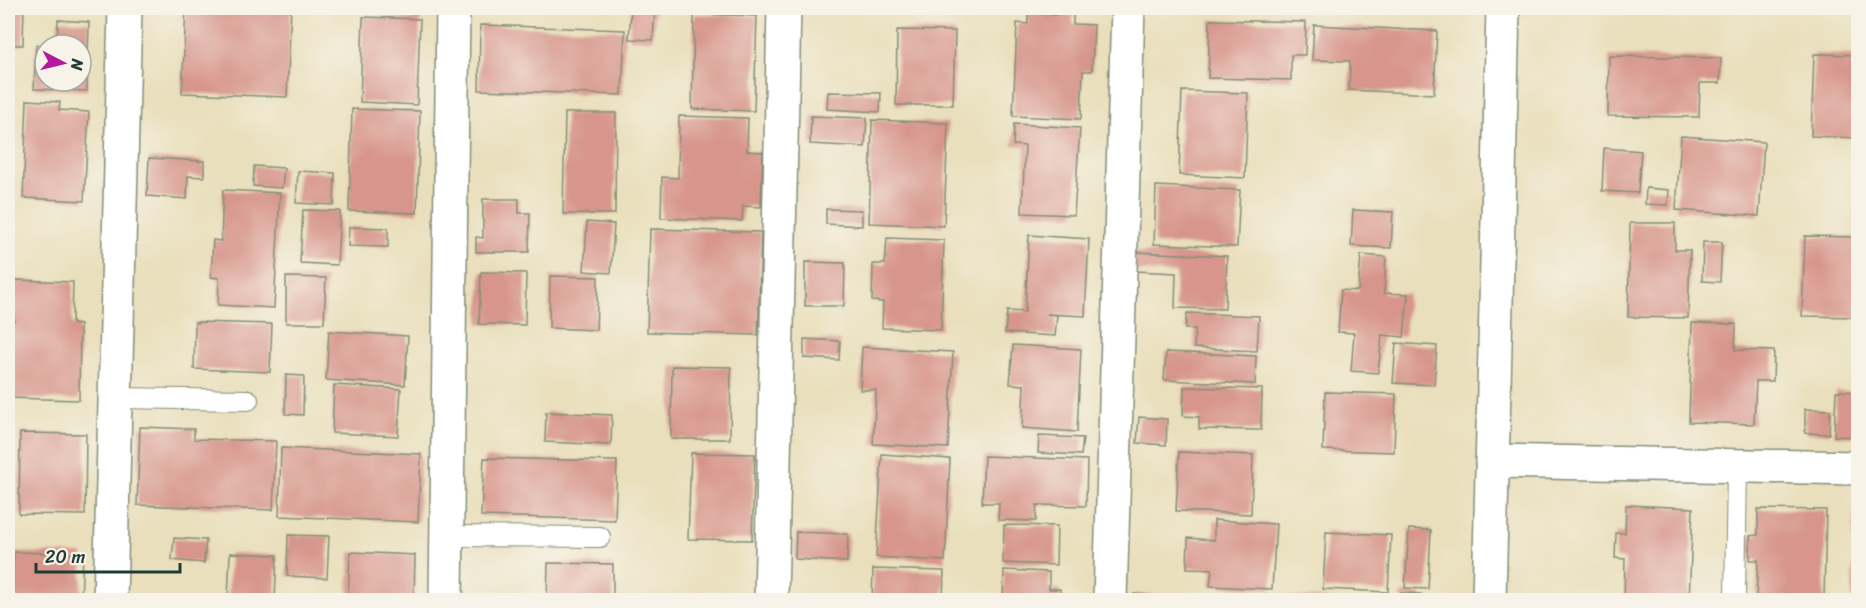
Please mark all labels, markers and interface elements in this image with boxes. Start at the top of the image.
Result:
north arrow [33,33,93,93]
text: N [62,57,93,73]
scale bar [36,536,180,574]
text: 20 m [45,541,85,573]

